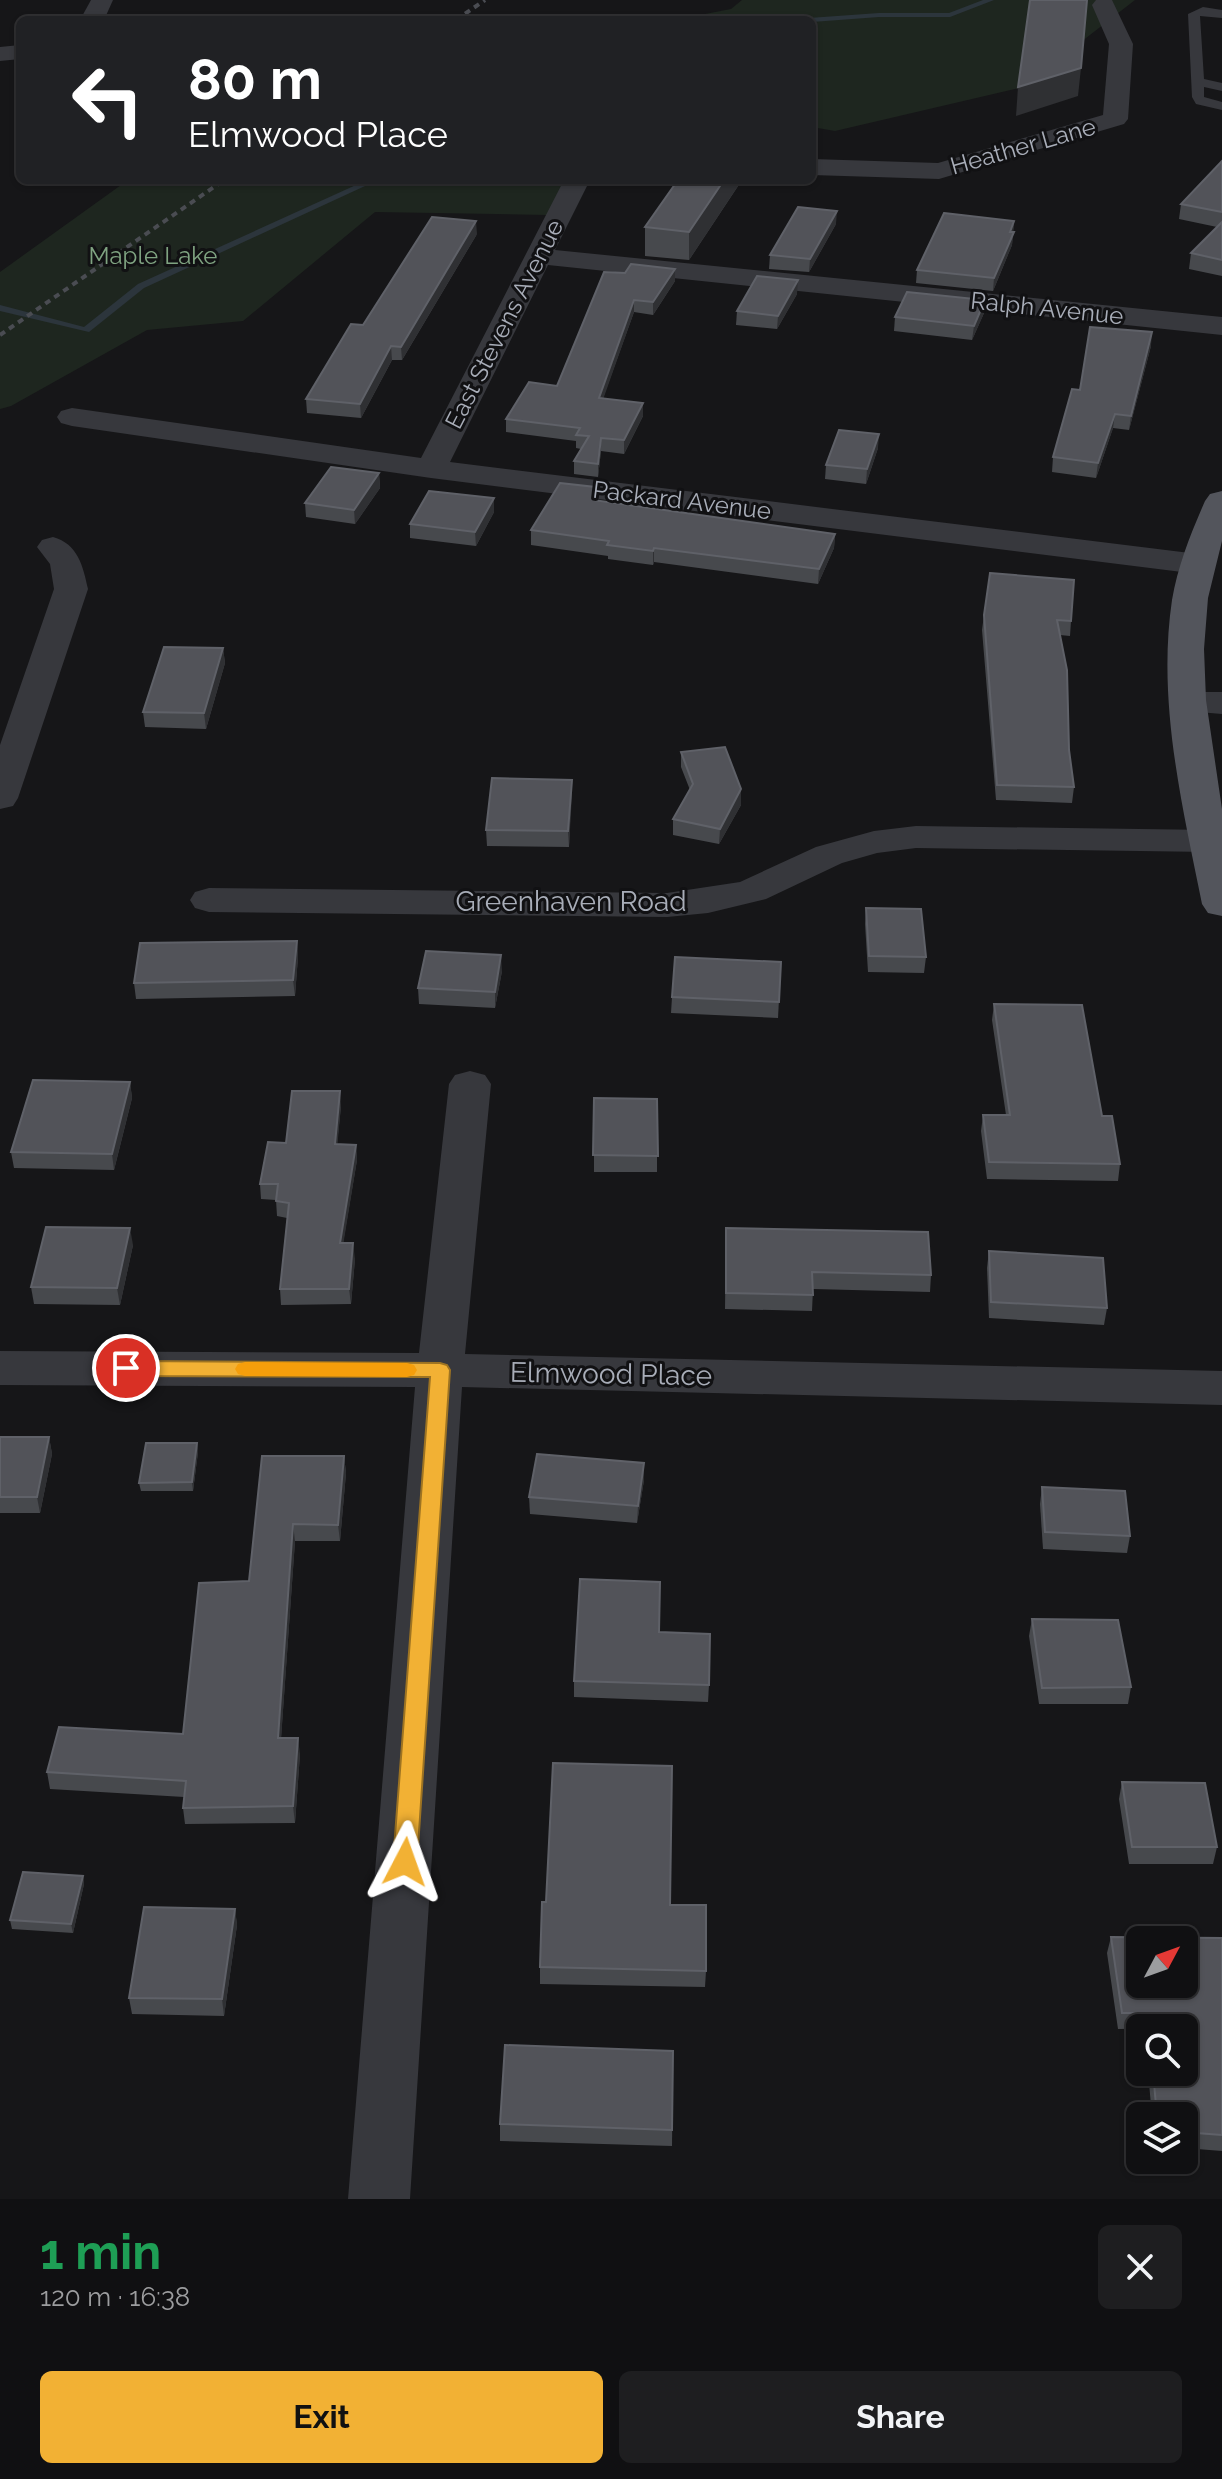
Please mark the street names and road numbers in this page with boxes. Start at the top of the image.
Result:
street label: Heather Lane [947,111,1099,181]
street label: East Stevens Avenue [439,215,569,433]
street label: Ralph Avenue [969,286,1125,330]
street label: Packard Avenue [591,475,773,525]
street label: Greenhaven Road [455,885,687,918]
street label: Elmwood Place [510,1356,712,1392]

